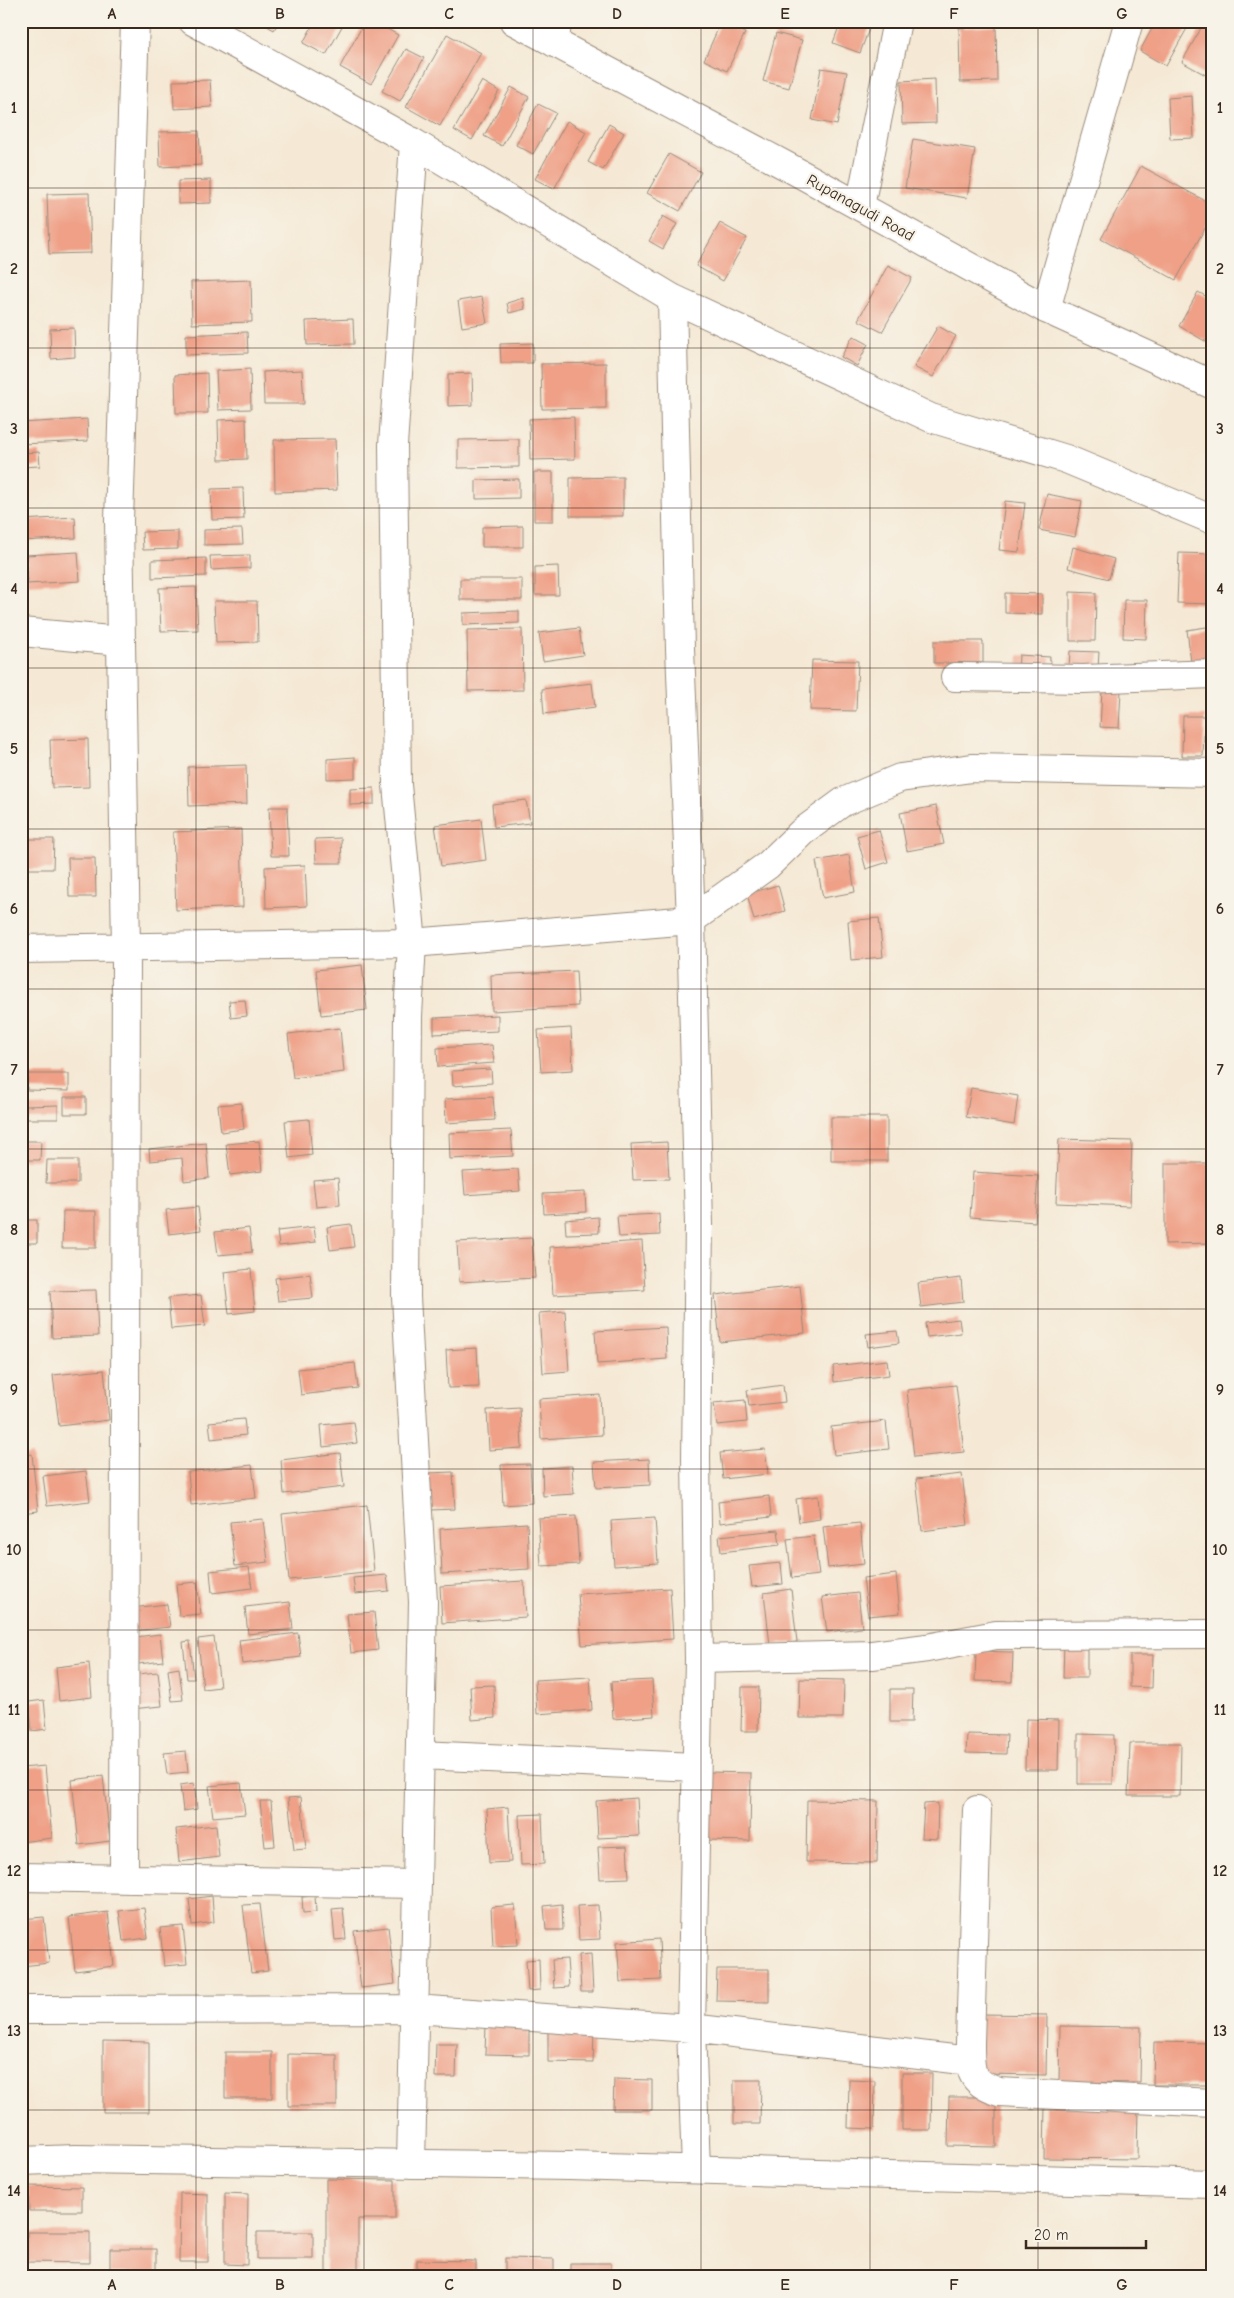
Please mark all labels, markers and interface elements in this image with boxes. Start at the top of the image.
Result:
text: A [108,5,117,23]
text: B [275,5,285,23]
text: C [444,5,454,23]
text: D [612,5,622,23]
text: E [780,5,790,23]
text: F [949,5,959,23]
text: G [1116,5,1128,23]
text: 1 [11,99,17,117]
text: 1 [1217,99,1223,117]
street label: Rupanagudi Road [804,171,917,245]
text: 2 [10,260,18,278]
text: 2 [1216,260,1224,278]
text: 3 [10,420,18,438]
text: 3 [1216,420,1224,438]
text: 4 [10,580,18,598]
text: 4 [1216,580,1224,598]
text: 5 [10,740,18,758]
text: 5 [1216,740,1224,758]
text: 6 [10,900,18,918]
text: 6 [1216,900,1224,918]
text: 7 [10,1061,18,1079]
text: 7 [1216,1061,1224,1079]
text: 8 [10,1221,18,1239]
text: 8 [1216,1221,1224,1239]
text: 9 [10,1381,18,1399]
text: 9 [1216,1381,1224,1399]
text: 10 [6,1541,22,1559]
text: 10 [1212,1541,1228,1559]
text: 11 [8,1701,20,1719]
text: 11 [1214,1701,1226,1719]
text: 12 [7,1862,21,1880]
text: 12 [1213,1862,1227,1880]
text: 13 [7,2022,21,2040]
text: 13 [1213,2022,1227,2040]
text: 14 [7,2182,21,2200]
text: 14 [1213,2182,1227,2200]
scale bar [1026,2218,1146,2250]
text: 20 m [1034,2226,1068,2244]
text: A [108,2276,117,2294]
text: B [275,2276,285,2294]
text: C [444,2276,454,2294]
text: D [612,2276,622,2294]
text: E [780,2276,790,2294]
text: F [949,2276,959,2294]
text: G [1116,2276,1128,2294]

